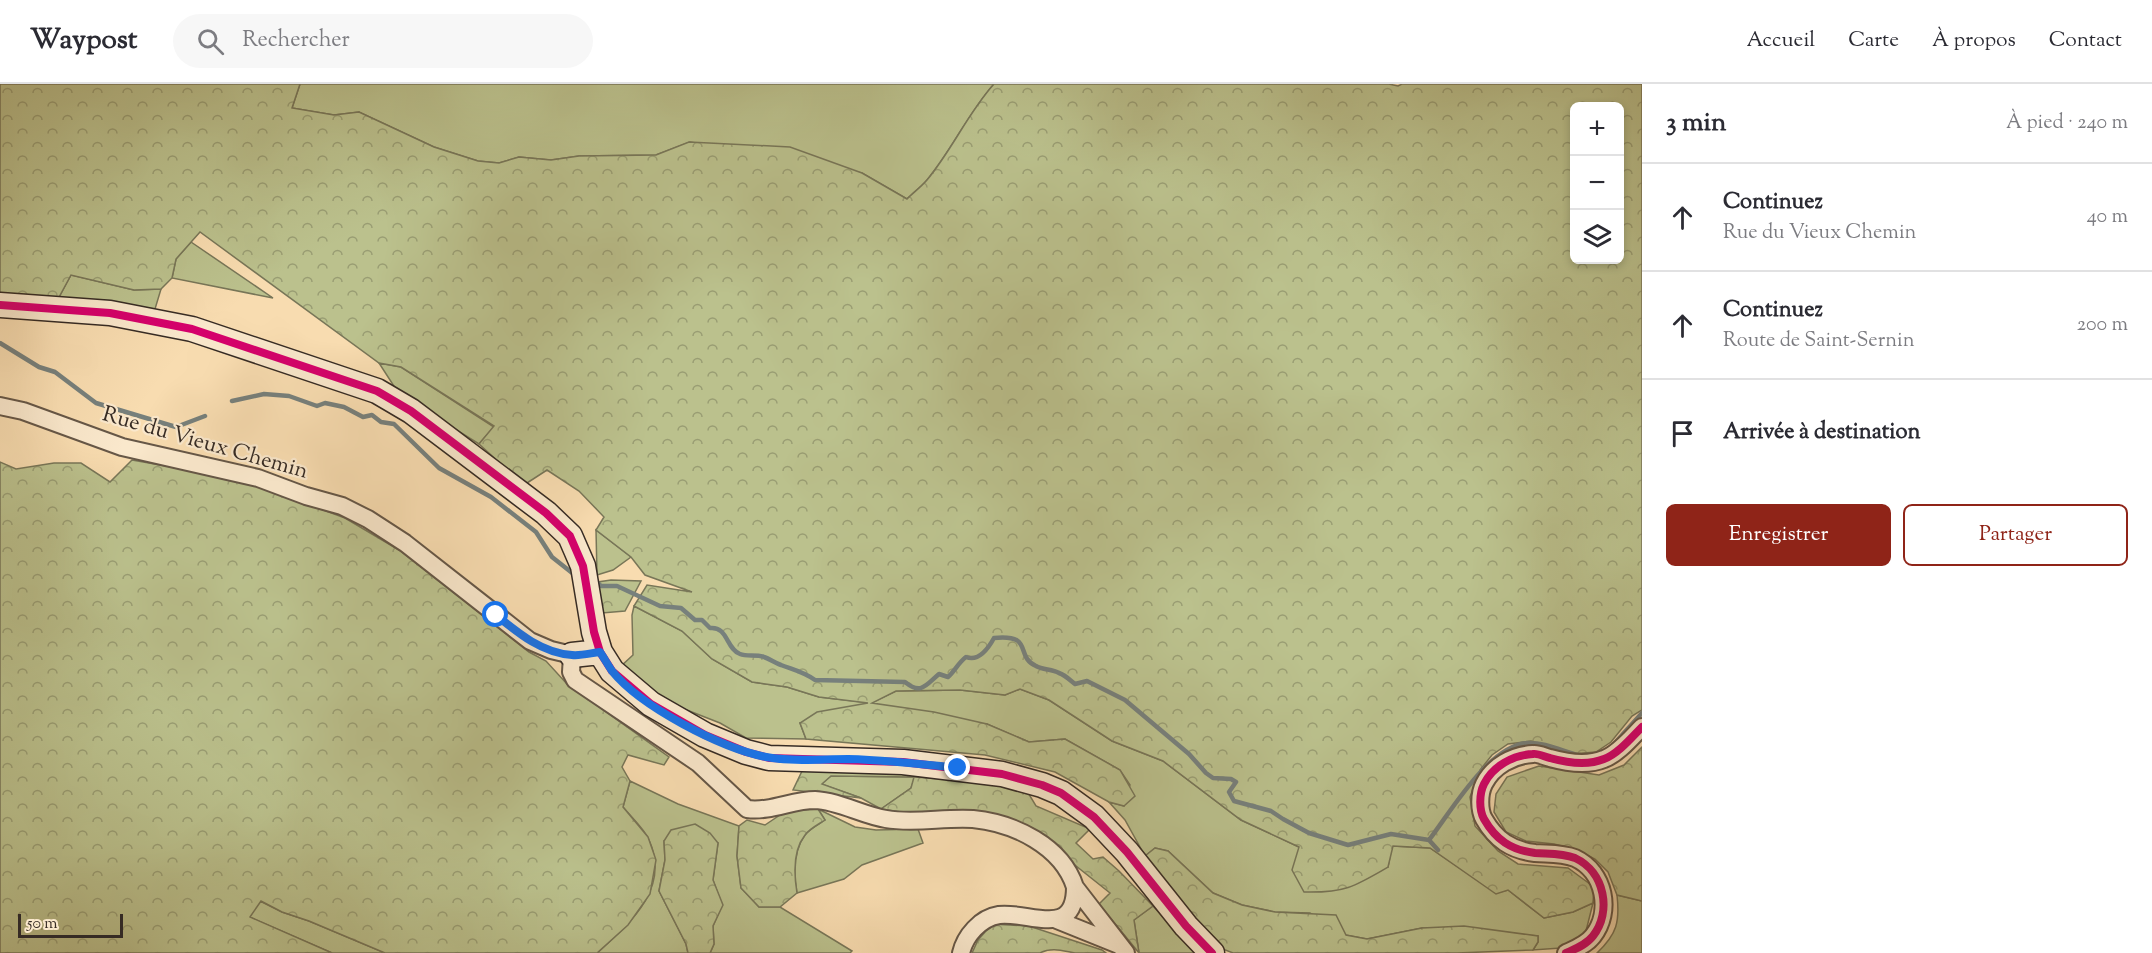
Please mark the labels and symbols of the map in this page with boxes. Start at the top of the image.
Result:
street label: Rue du Vieux Chemin [98,399,312,489]
route start [482,601,508,627]
route end [944,754,970,780]
scale bar [18,911,123,938]

